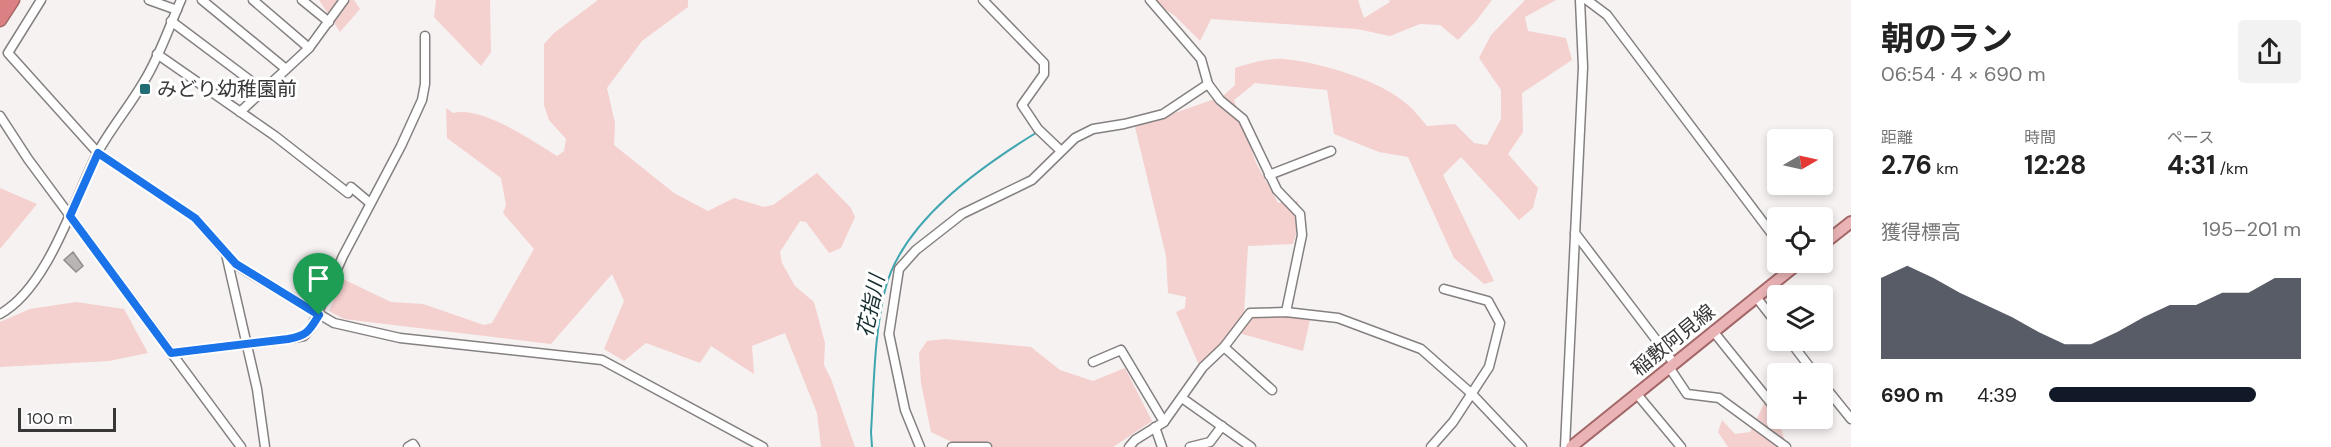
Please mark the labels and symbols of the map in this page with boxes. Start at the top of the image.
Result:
place label: みどり幼稚園前 [157,76,297,102]
marker: みどり幼稚園前 [138,82,152,96]
north arrow [1767,129,1833,195]
pin [293,253,344,315]
water label: 花指川 [851,270,892,340]
street label: 稲敷阿見線 [1626,298,1720,382]
scale bar [18,405,116,432]

